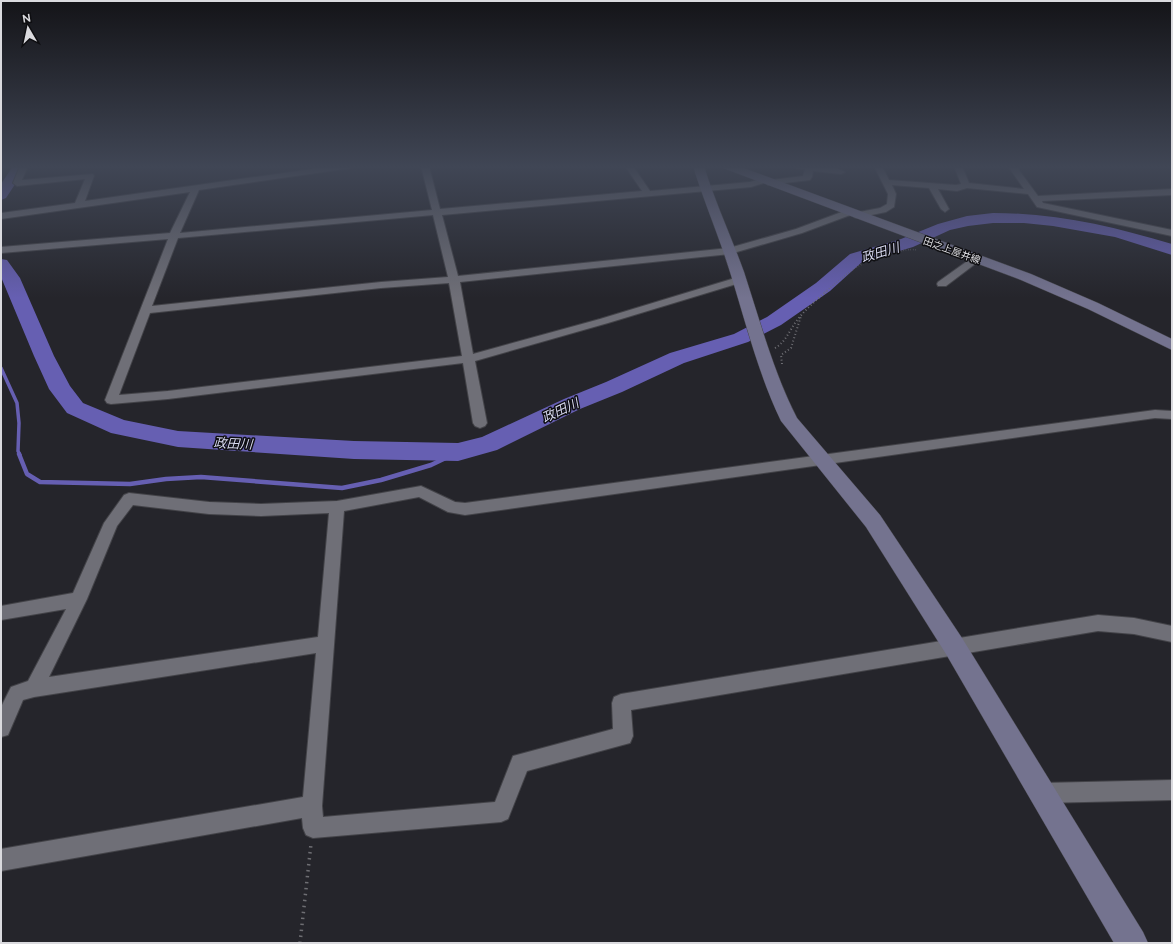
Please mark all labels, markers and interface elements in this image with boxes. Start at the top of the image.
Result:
north arrow [8,8,48,48]
text: N [21,12,32,26]
street label: 田之上屋井線 [922,235,982,266]
water label: 政田川 [859,239,903,265]
water label: 政田川 [539,395,583,425]
water label: 政田川 [213,435,255,452]

